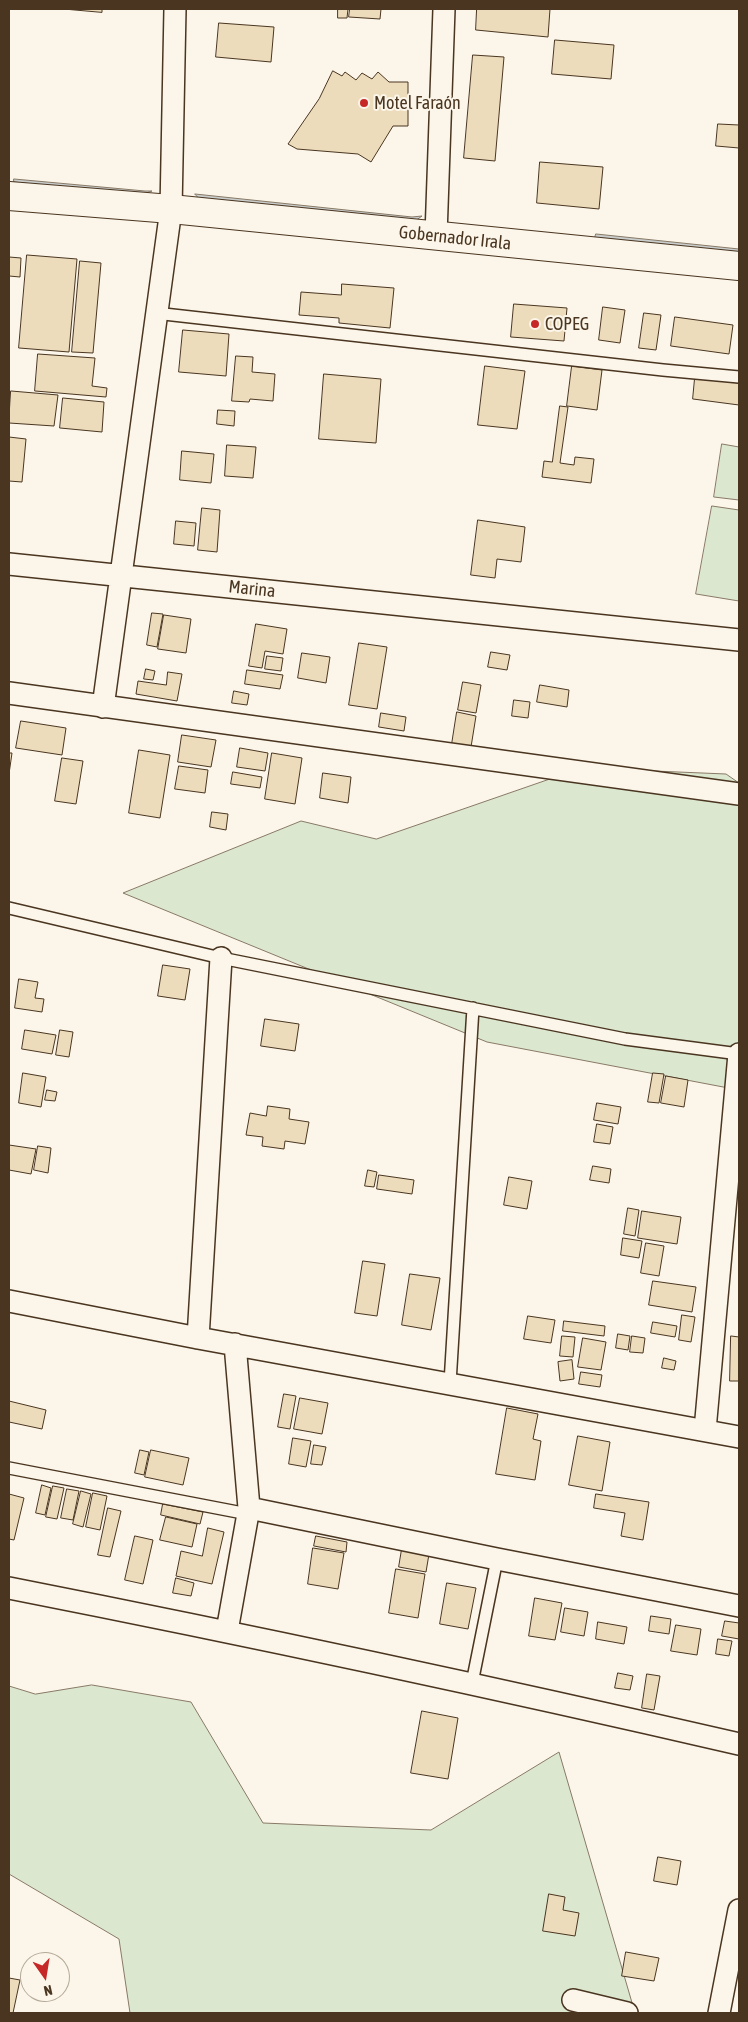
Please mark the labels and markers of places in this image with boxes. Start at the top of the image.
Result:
place label: Motel Faraón [374,92,461,114]
marker: Motel Faraón [358,97,370,109]
place label: COPEG [545,313,589,335]
marker: COPEG [529,318,541,330]

